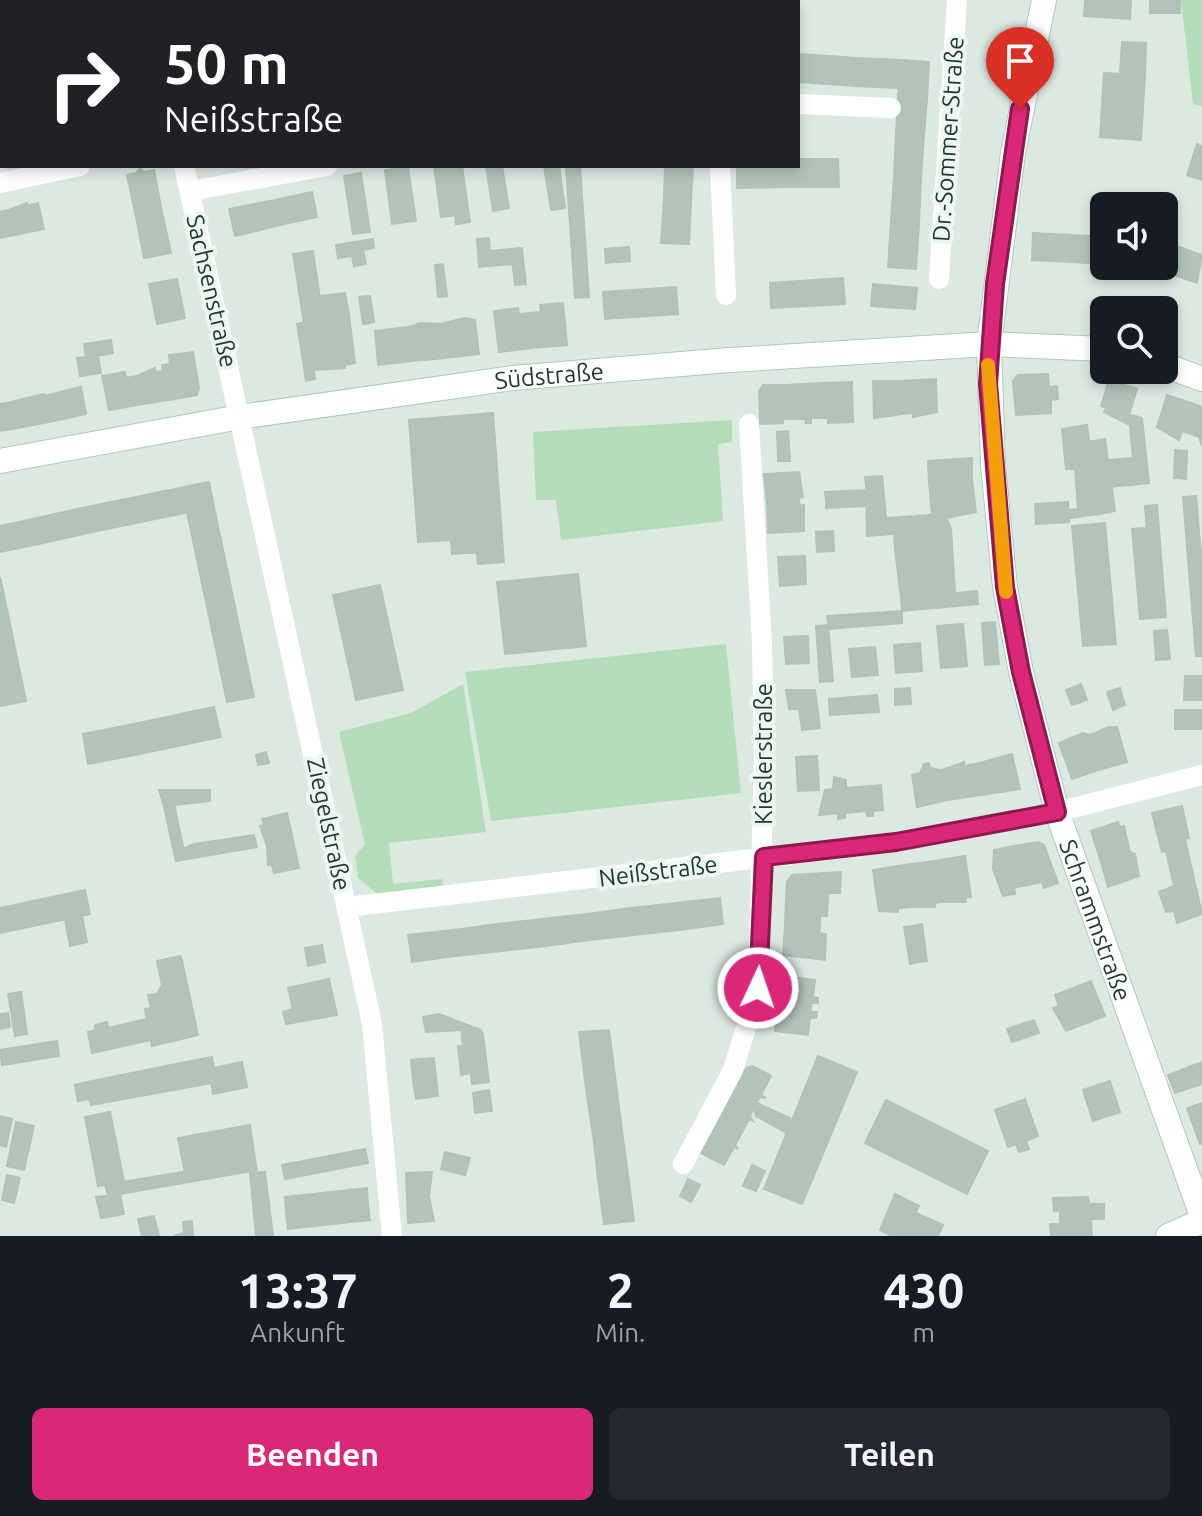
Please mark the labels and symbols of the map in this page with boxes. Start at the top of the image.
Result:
pin [986,27,1054,109]
street label: Dr.-Sommer-Straße [927,35,969,243]
street label: Sachsenstraße [181,212,243,370]
street label: Südstraße [493,357,605,394]
street label: Kieslerstraße [750,683,777,825]
street label: Ziegelstraße [302,755,356,893]
street label: Schrammstraße [1054,836,1137,1004]
street label: Neißstraße [597,850,719,892]
position arrow [716,946,800,1030]

